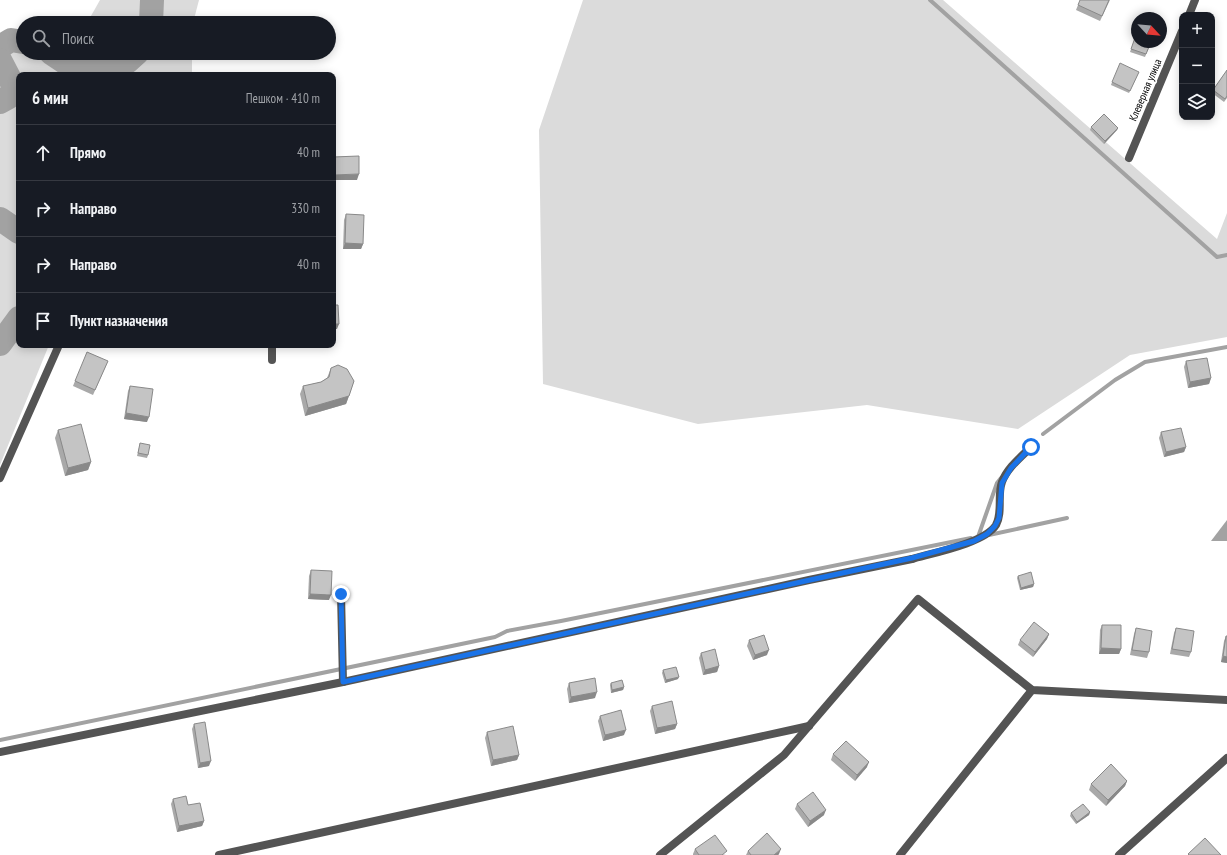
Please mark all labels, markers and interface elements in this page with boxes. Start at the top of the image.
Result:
north arrow [1131,12,1167,48]
map controls [1179,12,1215,120]
button: + [1179,12,1215,48]
search box [16,16,336,60]
icon: search [30,27,52,49]
text: Поиск [62,29,94,48]
button: − [1179,48,1215,84]
street label: Клеверная улица [1126,57,1164,123]
button: layers [1179,84,1215,120]
text: 6 мин [32,87,68,109]
text: Пешком · 410 m [246,90,320,107]
icon: ahead [32,142,54,164]
text: Прямо [70,143,106,162]
text: 40 m [297,144,320,161]
icon: right [32,198,54,220]
text: Направо [70,199,117,218]
text: 330 m [291,200,320,217]
icon: right [32,254,54,276]
text: Направо [70,255,117,274]
text: 40 m [297,256,320,273]
icon: arrive [32,310,54,332]
text: Пункт назначения [70,311,168,330]
route start [1022,438,1040,456]
route end [332,585,350,603]

